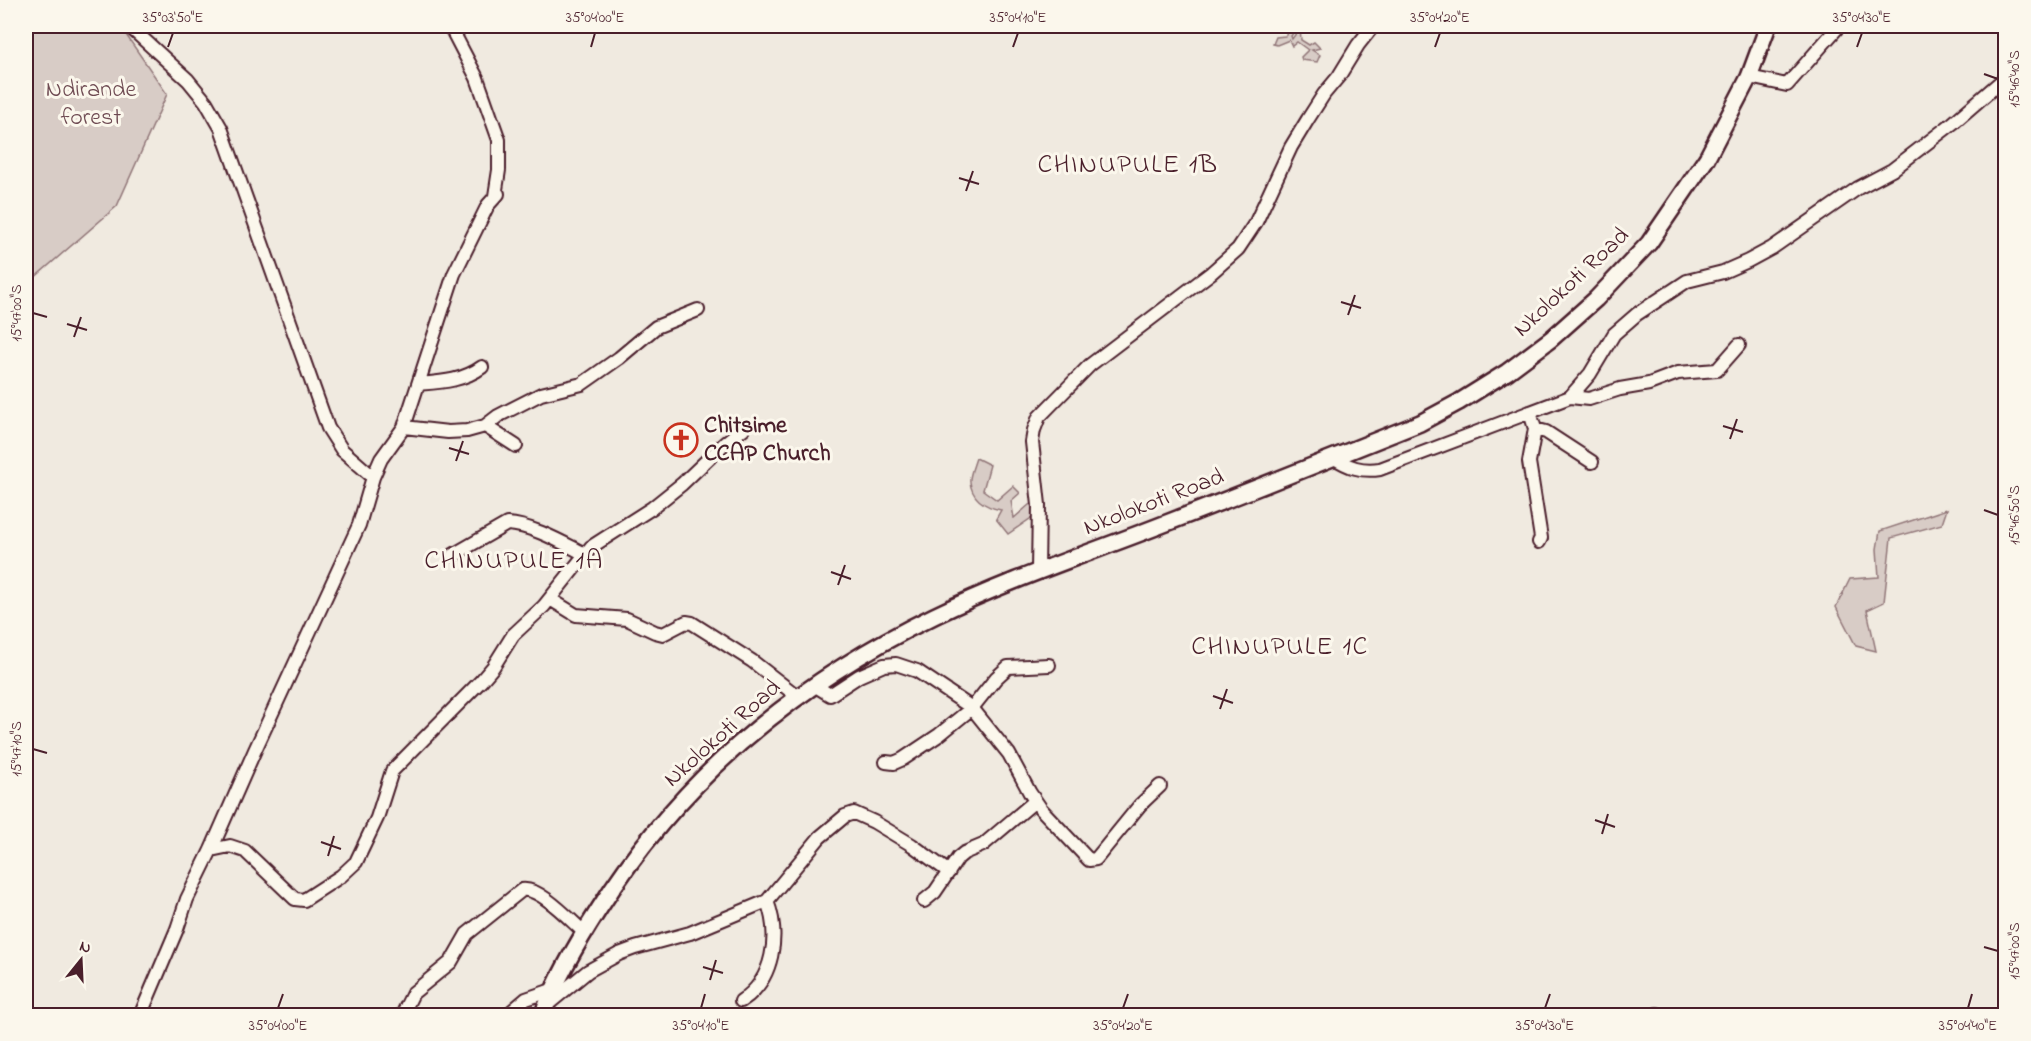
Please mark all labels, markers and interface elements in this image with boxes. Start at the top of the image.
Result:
text: 35°03'50"E [143,7,203,29]
text: 35°04'00"E [566,7,624,29]
text: 35°04'10"E [990,7,1046,29]
text: 35°04'20"E [1410,7,1470,29]
text: 35°04'30"E [1833,7,1891,29]
text: 15°46'40"S [2004,50,2026,108]
park label: Ndirande forest [46,73,136,136]
district label: CHINUPULE 1B [1037,146,1219,185]
street label: Nkolokoti Road [1506,219,1638,346]
text: 15°47'00"S [6,284,28,342]
place label: Chitsime CCAP Church [704,409,831,472]
church icon: Chitsime CCAP Church [663,422,699,458]
street label: Nkolokoti Road [1079,460,1230,546]
text: 15°46'50"S [2004,485,2026,545]
district label: CHINUPULE 1A [424,542,604,581]
district label: CHINUPULE 1C [1191,628,1369,667]
street label: Nkolokoti Road [656,671,790,796]
text: 15°47'10"S [6,721,28,777]
text: 15°47'00"S [2004,922,2026,980]
north arrow [51,930,111,990]
text: N [76,935,94,961]
text: 35°04'00"E [249,1015,307,1037]
text: 35°04'10"E [673,1015,729,1037]
text: 35°04'20"E [1093,1015,1153,1037]
text: 35°04'30"E [1516,1015,1574,1037]
text: 35°04'40"E [1939,1015,1997,1037]

